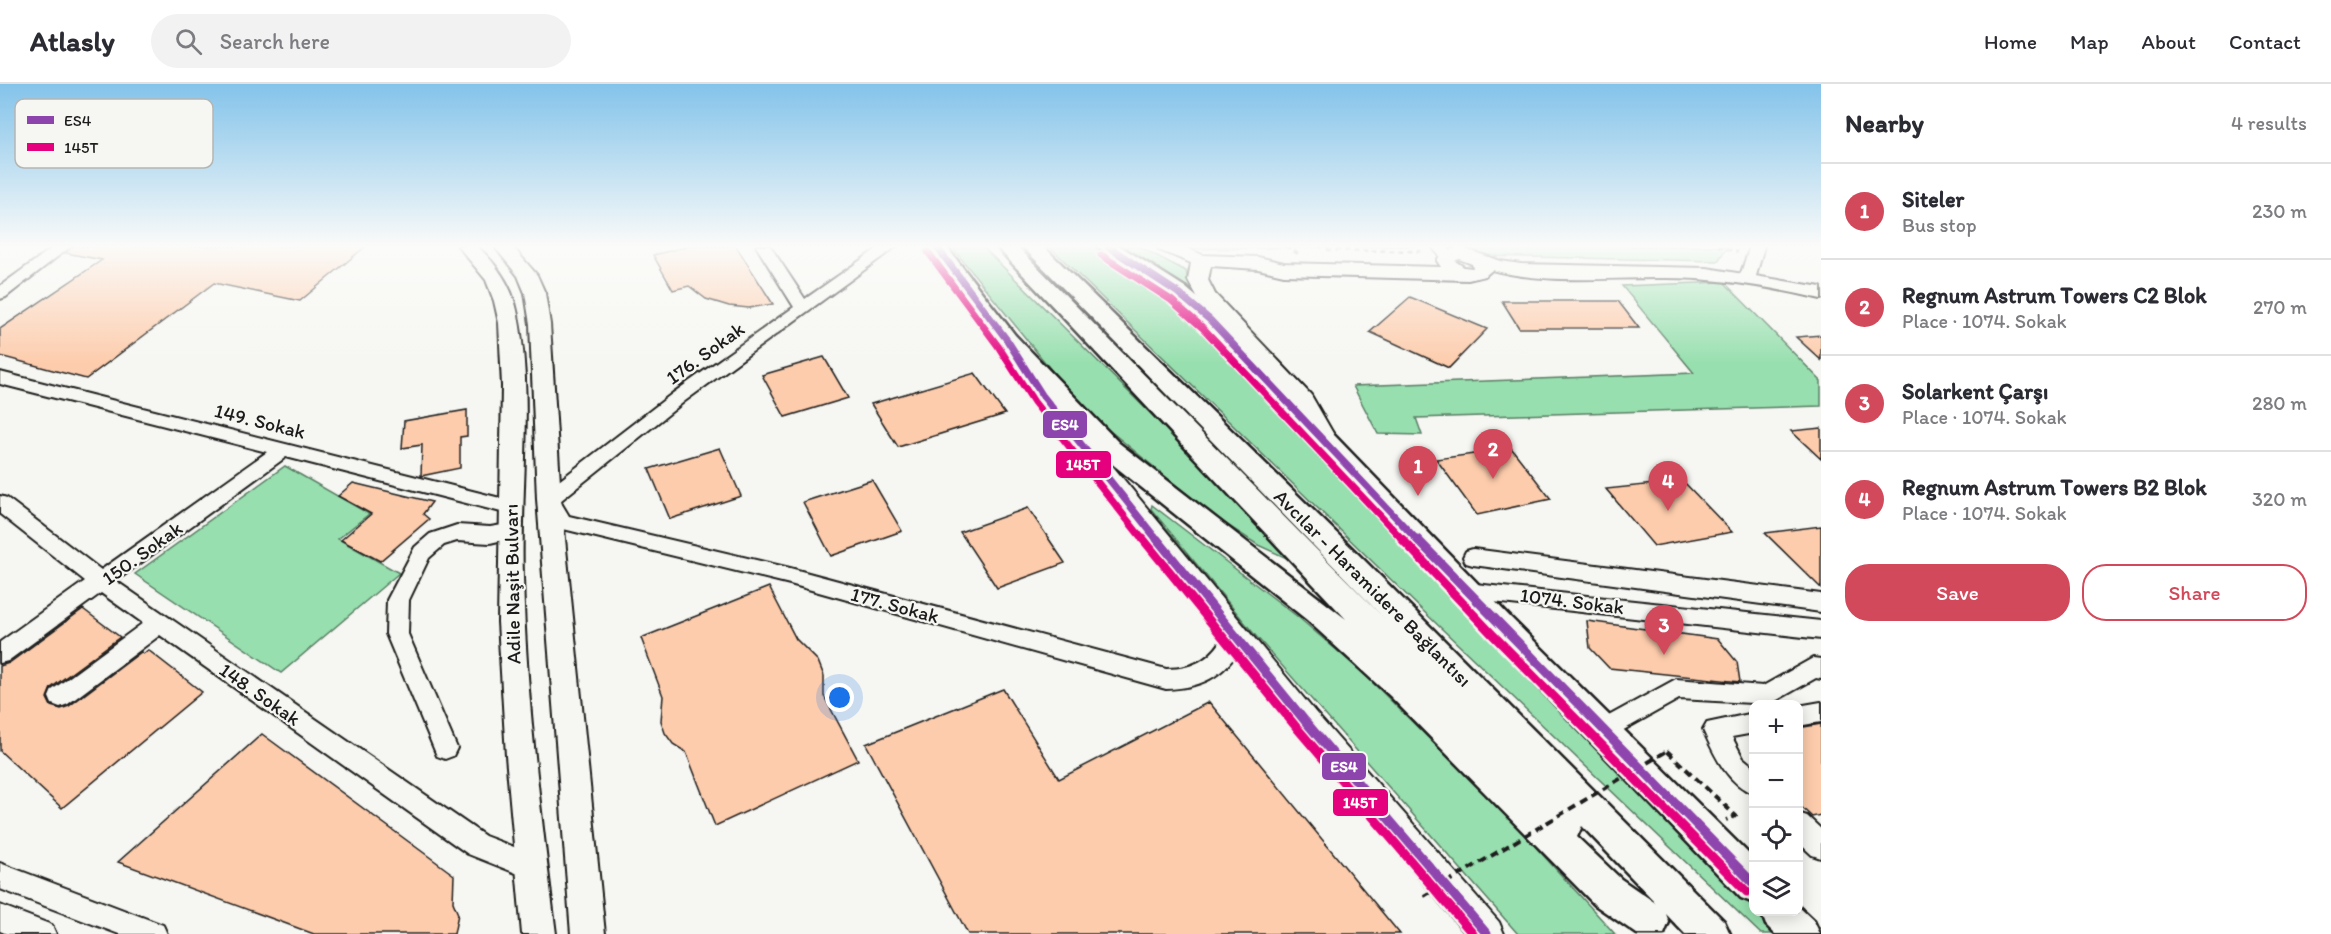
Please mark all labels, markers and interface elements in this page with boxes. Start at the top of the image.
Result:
search box [151,14,571,68]
text: Atlasly [30,24,115,58]
icon: search [172,25,205,58]
text: Search here [220,28,330,55]
text: Home [1984,29,2037,54]
text: Map [2070,29,2109,54]
text: About [2142,29,2196,54]
text: Contact [2229,29,2301,54]
legend [15,99,213,168]
text: Nearby [1845,107,1924,139]
text: ES4 [64,111,92,130]
text: 4 results [2231,111,2307,135]
text: 145T [64,138,98,157]
text: Siteler [1902,186,1964,213]
text: 1 [1860,199,1869,223]
text: 230 m [2252,199,2307,223]
text: Bus stop [1902,213,1977,237]
text: Regnum Astrum Towers C2 Blok [1902,282,2207,309]
text: 2 [1859,295,1870,319]
text: 270 m [2253,295,2307,319]
text: Place · 1074. Sokak [1902,309,2067,333]
street label: 176. Sokak [661,317,749,389]
text: Solarkent Çarşı [1902,378,2048,405]
text: 3 [1859,391,1870,415]
text: 280 m [2252,391,2307,415]
street label: 149. Sokak [212,398,308,444]
text: Place · 1074. Sokak [1902,405,2067,429]
line badge: ES4 [1042,410,1088,439]
text: ES4 [1051,415,1079,434]
pin: 2 [1474,430,1512,479]
pin: 1 [1398,446,1438,496]
line badge: 145T [1055,450,1112,479]
text: 145T [1066,455,1101,474]
pin: 4 [1648,462,1688,511]
text: Regnum Astrum Towers B2 Blok [1902,474,2207,501]
street label: Avcılar - Haramidere Bağlantısı [1269,484,1477,692]
text: 4 [1858,487,1871,511]
text: 320 m [2252,487,2307,511]
text: Place · 1074. Sokak [1902,501,2067,525]
street label: Adile Naşit Bulvarı [499,504,525,664]
street label: 150. Sokak [97,516,187,590]
button: Save [1845,564,2070,621]
button: Share [2082,564,2307,621]
street label: 177. Sokak [848,582,942,628]
street label: 1074. Sokak [1519,583,1625,619]
pin: 3 [1644,606,1684,655]
street label: 148. Sokak [215,657,305,731]
your location [825,683,854,712]
map controls [1749,700,1803,916]
button: + [1749,700,1803,754]
line badge: ES4 [1321,752,1367,781]
button: − [1749,754,1803,808]
text: ES4 [1330,757,1358,776]
line badge: 145T [1332,788,1389,817]
text: 145T [1343,793,1378,812]
button: locate [1749,808,1803,862]
button: layers [1749,862,1803,916]

